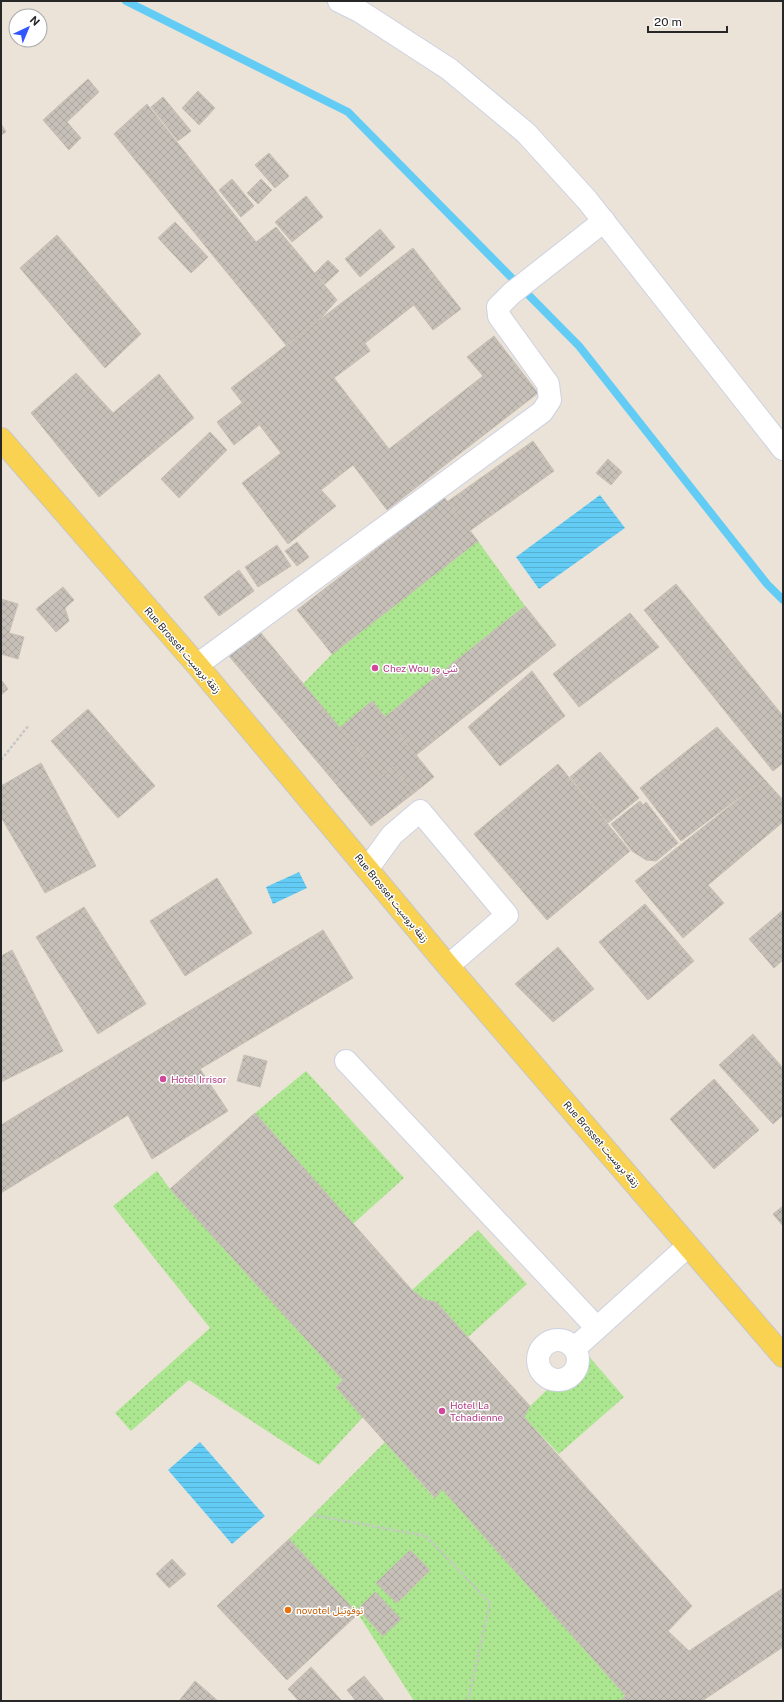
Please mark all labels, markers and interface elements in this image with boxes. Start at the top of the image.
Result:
north arrow [8,8,48,48]
scale bar [648,8,727,34]
text: N [28,14,42,28]
text: 20 m [654,15,682,29]
street label: Rue Brosset زنقة بروسيت [141,604,224,697]
place label: Chez Wou شي وو [383,662,458,676]
marker: Chez Wou شي وو [370,663,380,673]
street label: Rue Brosset زنقة بروسيت [352,851,432,946]
place label: Hotel Irrisor [171,1073,227,1085]
marker: Hotel Irrisor [158,1074,168,1084]
street label: Rue Brosset زنقة بروسيت [560,1098,643,1191]
place label: Hotel La Tchadienne [450,1399,504,1423]
marker: Hotel La Tchadienne [437,1406,447,1416]
place label: novotel نوفوتيل [296,1604,364,1617]
marker: novotel نوفوتيل [283,1605,293,1615]

